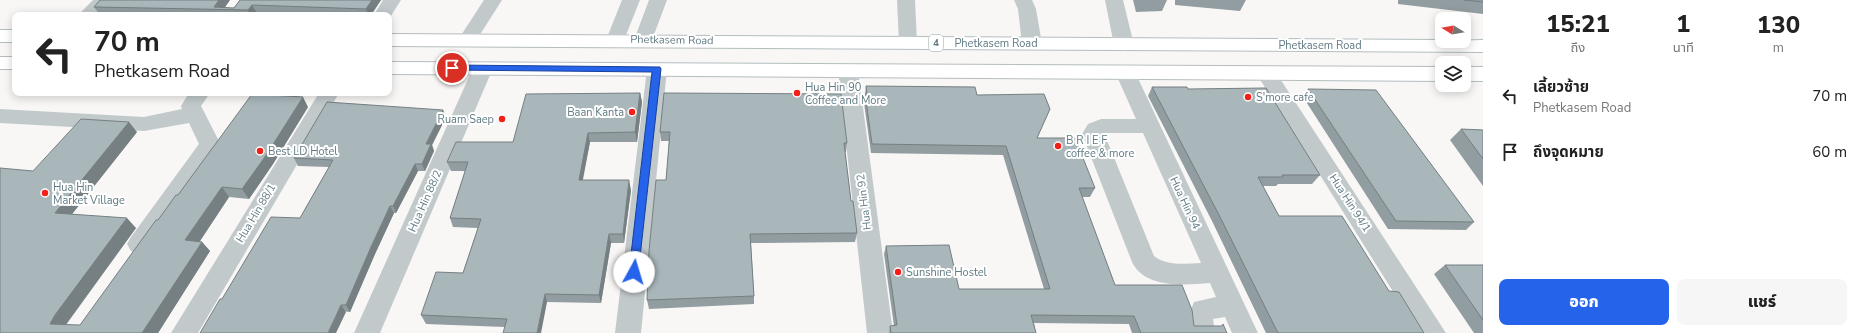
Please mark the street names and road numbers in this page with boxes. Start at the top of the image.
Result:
street label: Phetkasem Road [630,32,714,48]
road number: 4 [929,35,943,51]
street label: Phetkasem Road [954,36,1038,51]
street label: Phetkasem Road [1278,38,1362,53]
street label: Hua Hin 88/2 [405,168,445,234]
street label: Hua Hin 94/1 [1326,171,1374,235]
street label: Hua Hin 92 [853,173,875,231]
street label: Hua Hin 94 [1166,174,1204,232]
street label: Hua Hin 88/1 [233,181,279,245]

